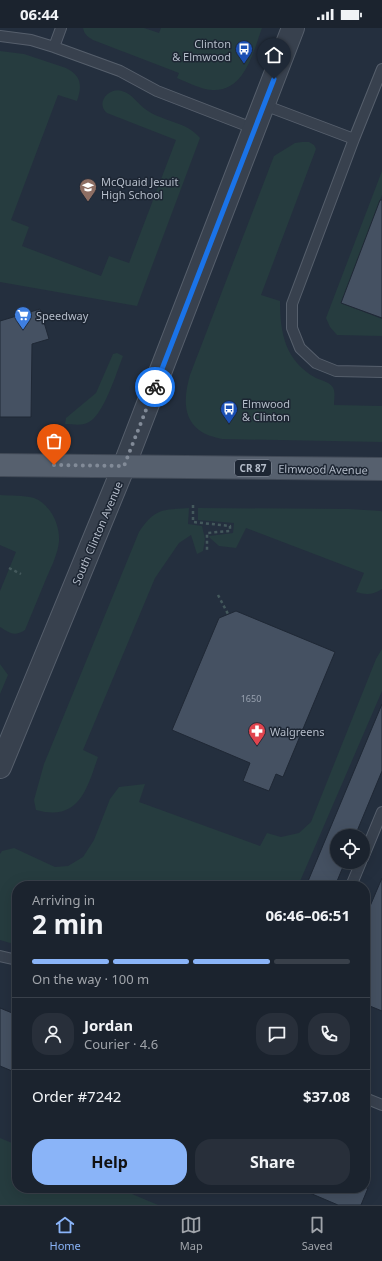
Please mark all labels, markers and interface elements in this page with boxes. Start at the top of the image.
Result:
text: 06:44 [20,4,59,24]
place label: Clinton & Elmwood [172,36,231,64]
pin [257,38,291,79]
bus stop icon: Clinton & Elmwood [234,39,254,64]
icon: home [263,44,285,66]
place label: McQuaid Jesuit High School [101,174,178,202]
school or university icon: McQuaid Jesuit High School [78,177,98,202]
supermarket icon: Speedway [13,305,33,330]
place label: Speedway [36,308,89,323]
courier [135,367,175,407]
icon: bike [144,376,166,398]
place label: Elmwood & Clinton [242,396,290,424]
bus stop icon: Elmwood & Clinton [219,399,239,424]
pin [37,424,71,465]
icon: bag [43,430,65,452]
road number: CR 87 [235,460,271,476]
street label: Elmwood Avenue [278,461,368,477]
street label: South Clinton Avenue [68,479,126,587]
house number: 1650 [241,692,261,705]
pharmacy icon: Walgreens [247,721,267,746]
place label: Walgreens [270,724,325,739]
map controls [330,829,370,869]
button: locate [330,829,370,869]
text: Arriving in [32,891,95,909]
text: 06:46–06:51 [265,905,350,925]
text: 2 min [32,906,104,942]
text: On the way · 100 m [32,970,149,988]
button: person [32,1013,74,1055]
button: chat [256,1013,298,1055]
button: phone [308,1013,350,1055]
text: Jordan [84,1015,133,1035]
text: Courier · 4.6 [84,1035,158,1053]
text: Order #7242 [32,1086,121,1106]
text: $37.08 [303,1086,350,1106]
button: Help [32,1139,187,1185]
button: Share [195,1139,350,1185]
tab: Home [50,1214,81,1253]
tab: Map [180,1214,203,1253]
tab: Saved [302,1214,333,1253]

